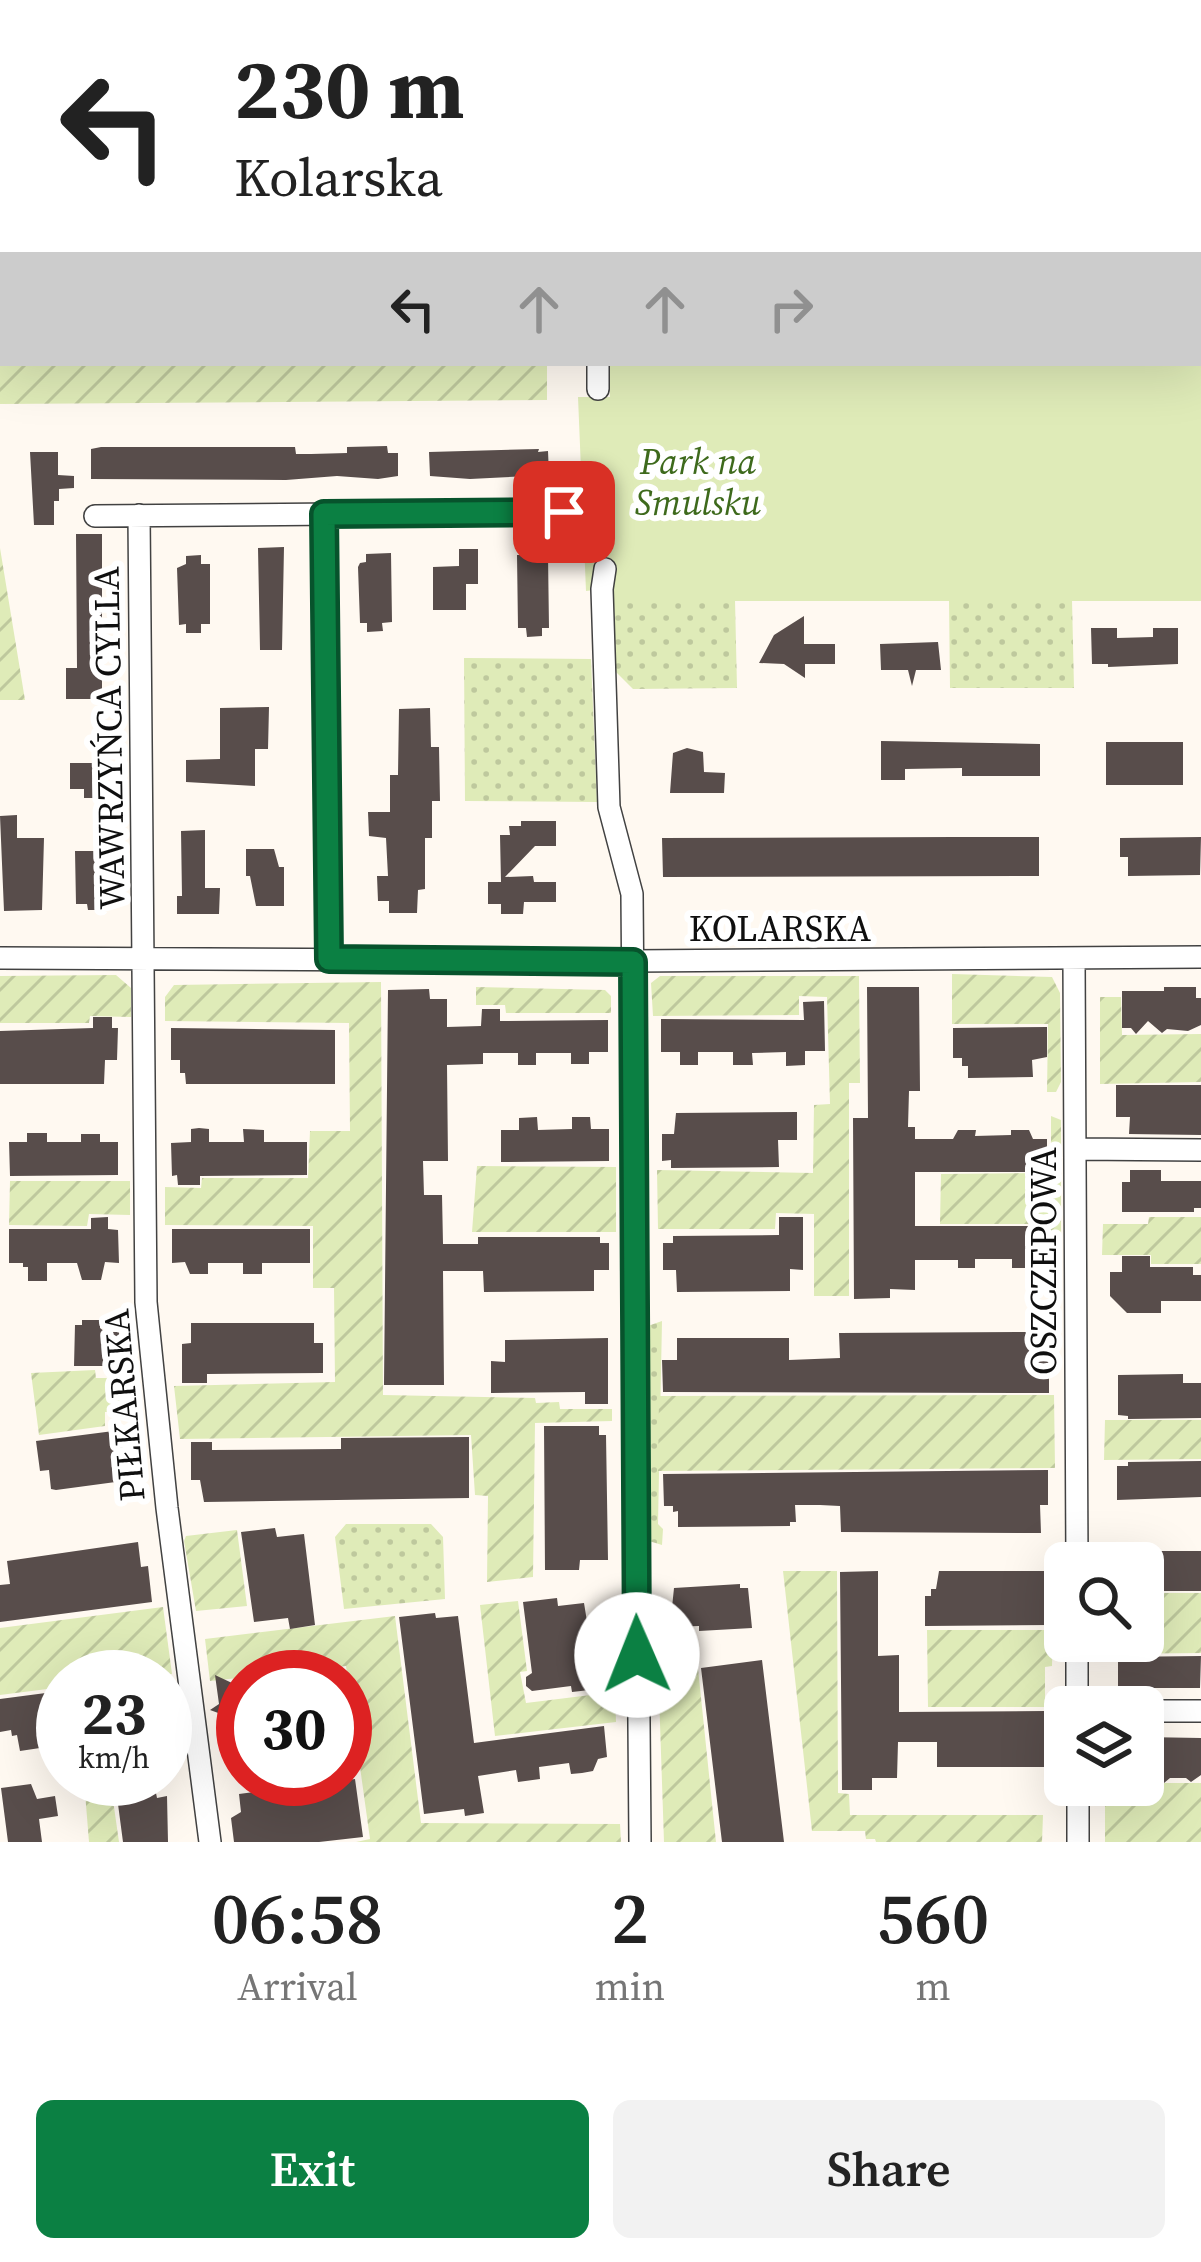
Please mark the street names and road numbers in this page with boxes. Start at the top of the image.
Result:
street label: WAWRZYŃCA CYLLA [82,566,136,910]
street label: KOLARSKA [689,904,871,953]
street label: OSZCZEPOWA [1019,1147,1068,1375]
street label: PIŁKARSKA [91,1307,157,1503]

